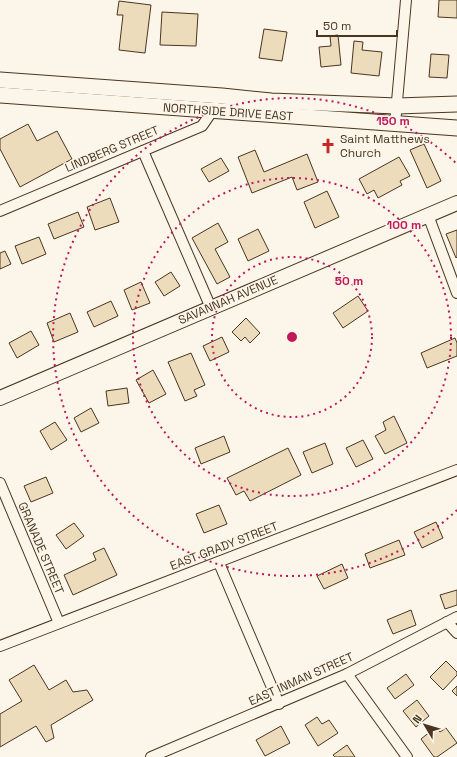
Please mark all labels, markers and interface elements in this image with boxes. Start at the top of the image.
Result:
scale bar [317,12,397,38]
text: 50 m [323,18,351,34]
street label: NORTHSIDE DRIVE EAST [162,99,294,125]
text: 150 m [376,113,410,129]
street label: LINDBERG STREET [63,122,161,176]
place label: Saint Matthews Church [340,131,430,161]
church icon: Saint Matthews Church [319,137,337,155]
text: 100 m [387,217,421,233]
street label: SAVANNAH AVENUE [176,272,280,328]
text: 50 m [335,273,363,289]
centre of rings [285,330,299,344]
street label: GRANADE STREET [14,500,68,596]
street label: EAST GRADY STREET [168,518,280,574]
street label: EAST INMAN STREET [246,649,356,709]
north arrow [405,705,445,745]
text: N [409,712,425,726]

